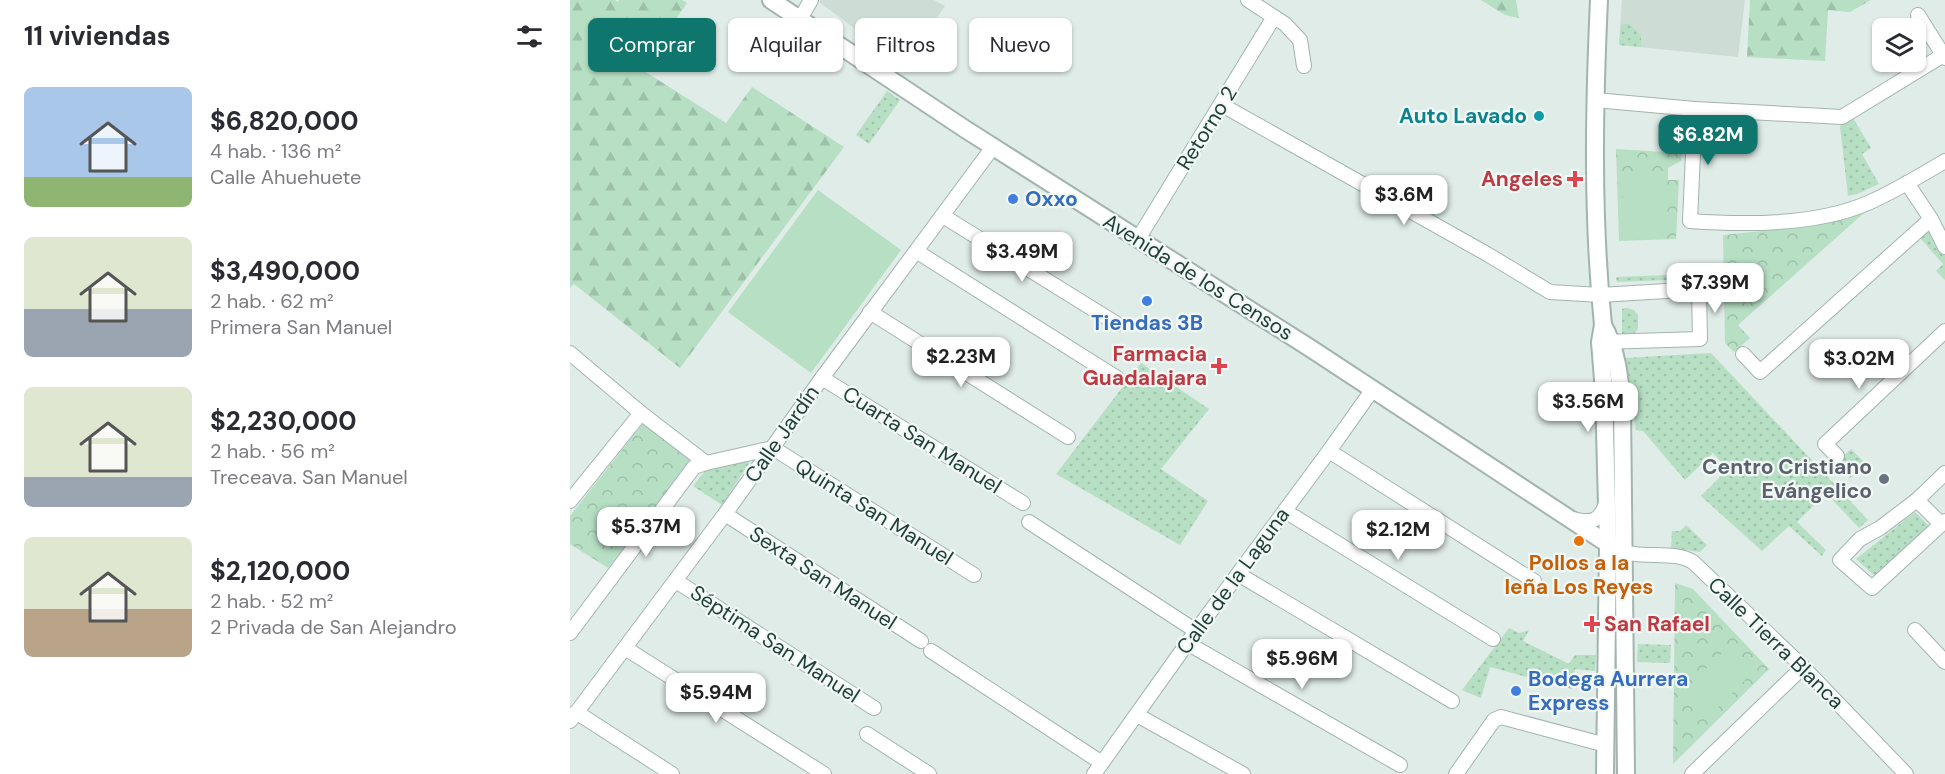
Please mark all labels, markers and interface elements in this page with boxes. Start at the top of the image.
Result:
chip: Comprar [588,18,716,72]
chip: Alquilar [728,18,843,72]
chip: Filtros [855,18,957,72]
chip: Nuevo [969,18,1072,72]
map controls [1872,18,1926,72]
button: layers [1872,18,1926,72]
text: 11 viviendas [24,19,170,53]
icon: filters [513,20,546,53]
street label: Retorno 2 [1170,81,1244,175]
place label: Auto Lavado [1399,102,1527,130]
text: $6,820,000 [210,104,359,138]
marker: Auto Lavado [1532,109,1546,123]
icon: home [72,111,144,183]
pin: $6.82M [1659,115,1757,166]
text: $6.82M [1673,121,1743,147]
text: 4 hab. · 136 m² [210,138,341,164]
text: Calle Ahuehuete [210,164,361,190]
place label: Angeles [1481,165,1563,193]
marker: Angeles [1568,172,1582,186]
pin: $3.6M [1362,175,1446,226]
text: $3.6M [1375,181,1433,207]
place label: Oxxo [1025,185,1078,213]
marker: Oxxo [1006,192,1020,206]
street label: Avenida de los Censos [1098,207,1298,347]
pin: $3.49M [973,232,1071,283]
text: $3.49M [986,238,1058,264]
text: $3,490,000 [210,254,360,288]
icon: home [72,261,144,333]
pin: $7.39M [1666,263,1764,314]
text: $7.39M [1681,269,1749,295]
text: 2 hab. · 62 m² [210,288,334,314]
marker: Tiendas 3B [1140,294,1154,308]
place label: Tiendas 3B [1091,309,1203,337]
text: Primera San Manuel [210,314,392,340]
pin: $2.23M [912,337,1010,388]
pin: $3.02M [1810,339,1908,390]
place label: Farmacia Guadalajara [1082,340,1207,392]
text: $2.23M [926,343,996,369]
text: $3.02M [1823,345,1895,371]
marker: Farmacia Guadalajara [1212,359,1226,373]
street label: Calle Jardín [738,380,826,488]
street label: Cuarta San Manuel [837,380,1007,500]
pin: $3.56M [1539,382,1637,433]
text: $3.56M [1552,388,1624,414]
text: $2,230,000 [210,404,357,438]
icon: home [72,411,144,483]
text: 2 hab. · 56 m² [210,438,335,464]
street label: Quinta San Manuel [790,452,958,572]
place label: Centro Cristiano Evángelico [1702,453,1872,505]
text: Treceava. San Manuel [210,464,408,490]
marker: Centro Cristiano Evángelico [1877,472,1891,486]
street label: Calle de la Laguna [1170,502,1296,660]
pin: $5.37M [597,507,695,558]
pin: $2.12M [1349,510,1447,561]
text: $5.37M [611,513,681,539]
text: $2.12M [1366,516,1430,542]
street label: Sexta San Manuel [744,520,902,636]
marker: Pollos a la leña Los Reyes [1572,534,1586,548]
place label: Pollos a la leña Los Reyes [1505,549,1653,601]
text: $2,120,000 [210,554,350,588]
icon: home [72,561,144,633]
street label: Calle Tierra Blanca [1702,571,1850,715]
street label: Séptima San Manuel [685,579,865,709]
text: 2 hab. · 52 m² [210,588,333,614]
place label: San Rafael [1604,610,1710,638]
text: 2 Privada de San Alejandro [210,614,457,640]
marker: San Rafael [1585,617,1599,631]
pin: $5.96M [1253,639,1351,690]
text: $5.96M [1266,645,1338,671]
place label: Bodega Aurrera Express [1528,665,1688,717]
pin: $5.94M [667,673,765,724]
text: $5.94M [680,679,752,705]
marker: Bodega Aurrera Express [1509,684,1523,698]

